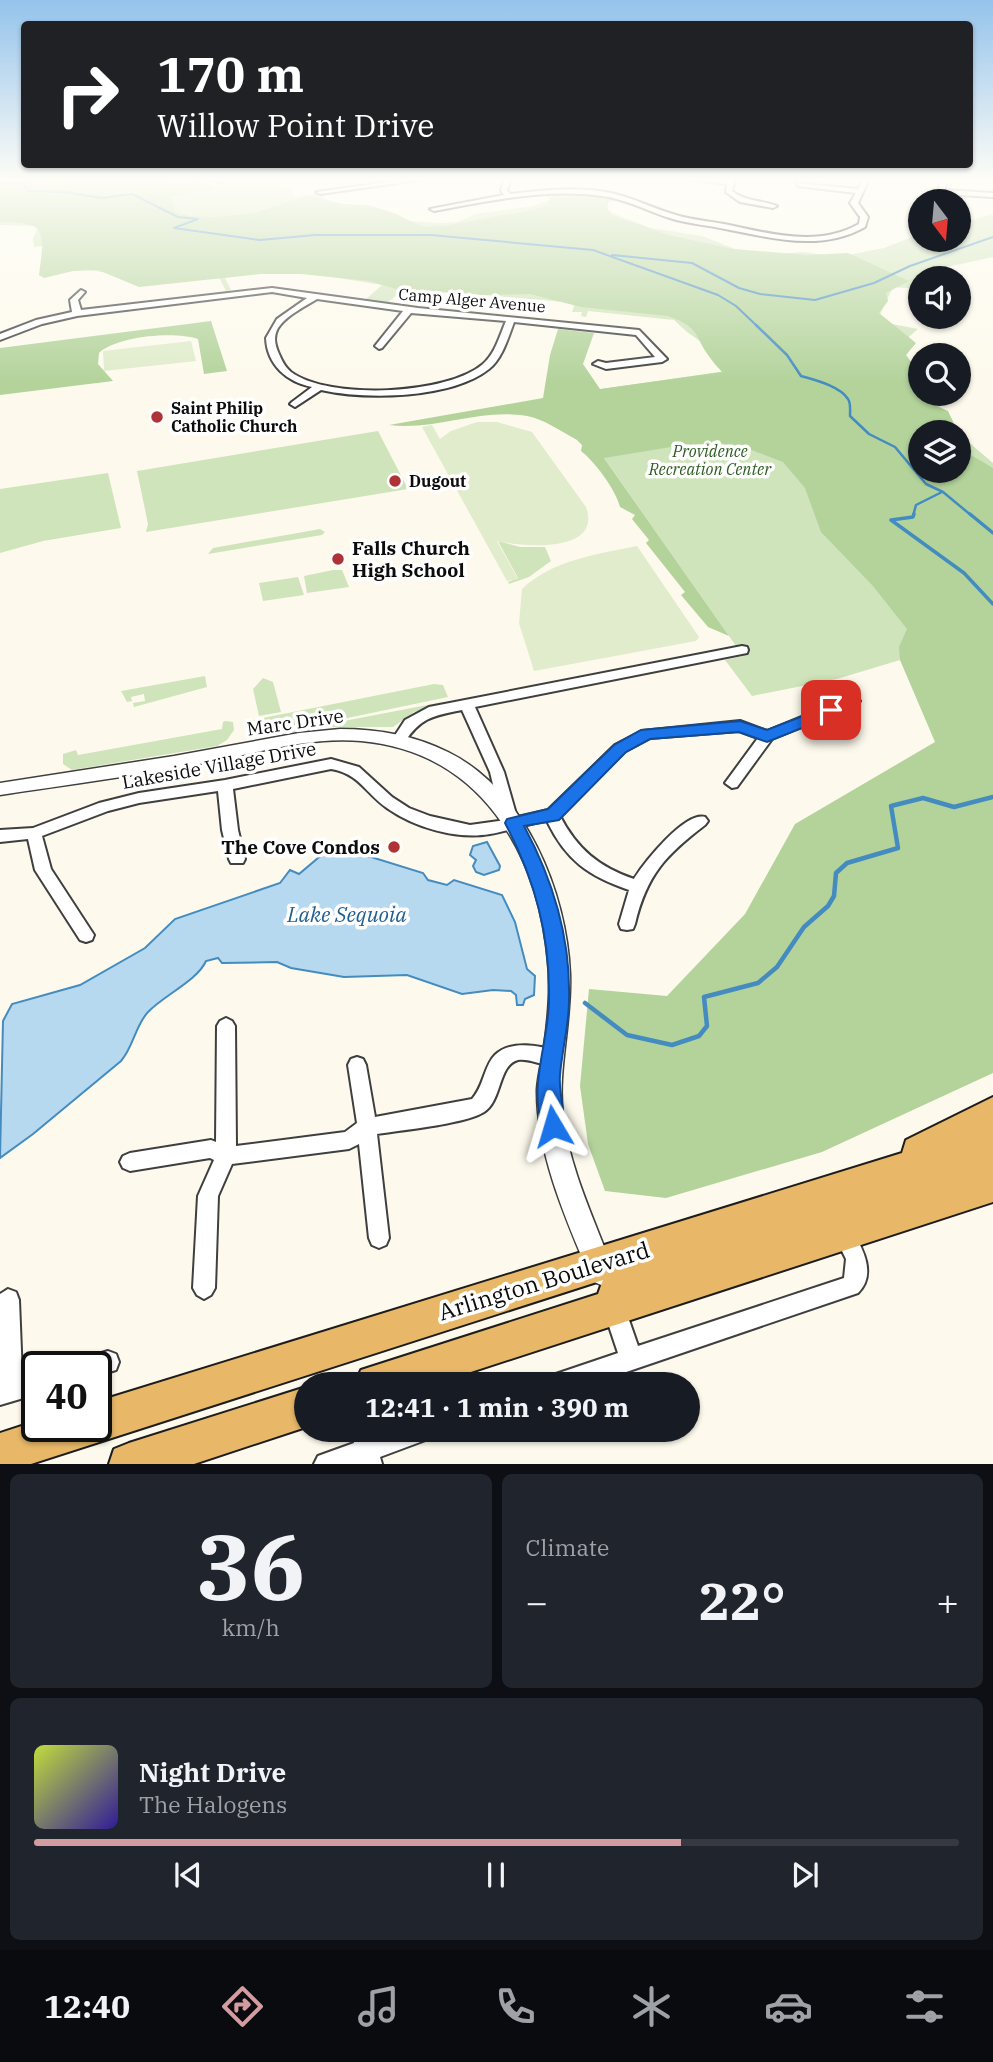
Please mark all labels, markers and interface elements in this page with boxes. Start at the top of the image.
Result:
text: 170 m [157,42,304,105]
icon: right [42,49,133,140]
text: Willow Point Drive [157,104,434,146]
north arrow [908,189,971,252]
map controls [908,189,971,483]
button: sound [908,266,971,329]
street label: Camp Alger Avenue [398,284,546,316]
button: search [908,343,971,406]
place label: Saint Philip Catholic Church [171,398,297,436]
marker: Saint Philip Catholic Church [149,409,165,425]
button: layers [908,420,971,483]
park label: Providence Recreation Center [648,441,772,479]
place label: Dugout [409,471,466,491]
marker: Dugout [387,473,403,489]
place label: Falls Church High School [352,536,470,582]
marker: Falls Church High School [330,551,346,567]
pin [801,680,861,740]
icon: arrive [812,691,850,729]
street label: Marc Drive [245,703,345,741]
street label: Lakeside Village Drive [120,736,318,794]
place label: The Cove Condos [221,835,380,859]
marker: The Cove Condos [386,839,402,855]
water label: Lake Sequoia [286,900,407,928]
position arrow [516,1089,590,1163]
street label: Arlington Boulevard [435,1234,653,1326]
speed limit sign: 40 [21,1351,112,1442]
text: 12:41 · 1 min · 390 m [365,1390,629,1424]
text: 36 [196,1507,305,1625]
text: Climate [526,1532,609,1562]
text: 22° [699,1567,786,1634]
text: − [526,1577,548,1626]
text: + [936,1577,959,1626]
text: km/h [222,1612,280,1642]
text: Night Drive [139,1755,286,1789]
text: The Halogens [139,1789,287,1819]
icon: previous [169,1856,207,1894]
icon: pause [477,1856,515,1894]
icon: next [786,1856,824,1894]
icon: directions [218,1982,267,2031]
icon: music [354,1982,403,2031]
icon: phone [491,1982,540,2031]
icon: climate [627,1982,676,2031]
icon: car [764,1982,813,2031]
icon: filters [900,1982,949,2031]
text: 12:40 [44,1985,130,2027]

